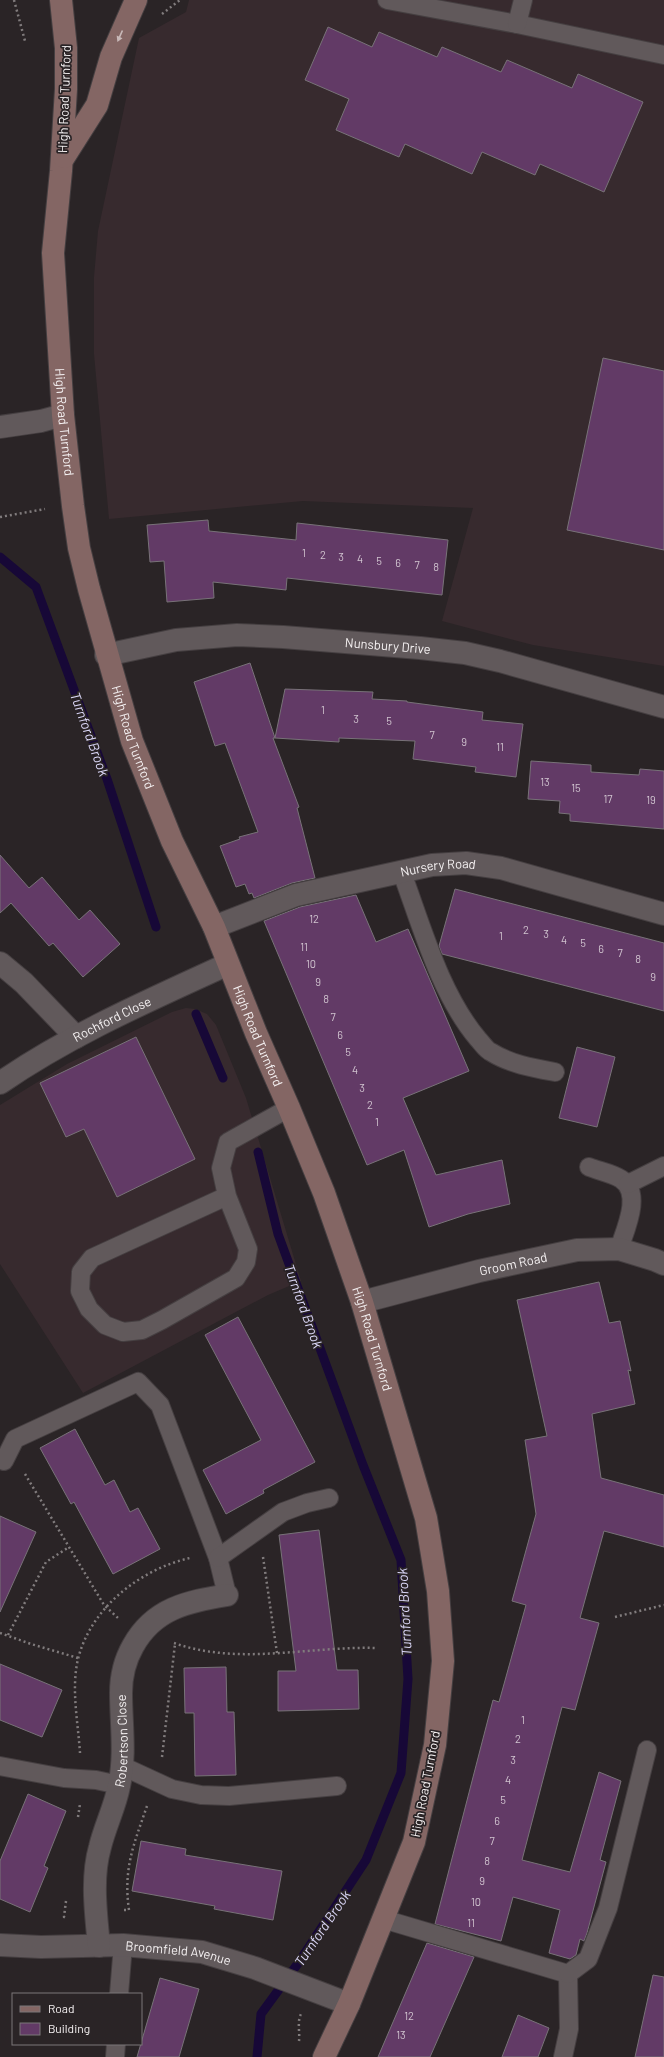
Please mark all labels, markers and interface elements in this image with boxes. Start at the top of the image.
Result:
one-way arrow [117,30,123,41]
street label: High Road Turnford [54,45,74,153]
street label: High Road Turnford [52,367,78,477]
house number: 1 [302,546,306,559]
house number: 2 [320,548,326,561]
house number: 3 [338,550,344,563]
house number: 4 [357,552,363,565]
house number: 5 [376,554,382,567]
house number: 6 [395,556,401,569]
house number: 7 [414,558,420,571]
house number: 8 [433,560,439,573]
street label: Nunsbury Drive [344,634,432,657]
street label: High Road Turnford [109,684,158,791]
water label: Turnford Brook [67,690,113,779]
house number: 1 [321,703,325,716]
house number: 3 [353,712,359,725]
house number: 5 [386,714,392,727]
house number: 7 [429,728,435,741]
house number: 9 [461,735,467,748]
house number: 11 [496,740,504,753]
house number: 13 [540,775,550,788]
house number: 15 [571,781,581,794]
house number: 17 [603,792,613,805]
house number: 19 [646,793,656,806]
street label: Nursery Road [399,855,477,880]
house number: 12 [309,912,319,925]
house number: 2 [523,923,529,936]
house number: 3 [543,927,549,940]
house number: 1 [499,929,503,942]
house number: 4 [561,933,567,946]
house number: 5 [580,936,586,949]
house number: 11 [300,940,308,953]
house number: 6 [598,942,604,955]
house number: 7 [617,946,623,959]
house number: 8 [635,952,641,965]
house number: 10 [306,957,316,970]
house number: 9 [650,970,656,983]
house number: 9 [315,975,321,988]
street label: High Road Turnford [230,983,286,1089]
house number: 8 [323,992,329,1005]
street label: Rochford Close [70,993,154,1045]
house number: 7 [330,1010,336,1023]
house number: 6 [337,1028,343,1041]
house number: 5 [345,1045,351,1058]
house number: 4 [352,1063,358,1076]
house number: 3 [359,1081,365,1094]
house number: 2 [367,1098,373,1111]
house number: 1 [375,1115,379,1128]
street label: Groom Road [478,1249,549,1279]
water label: Turnford Brook [281,1262,327,1351]
street label: High Road Turnford [349,1284,396,1393]
water label: Turnford Brook [393,1567,415,1657]
street label: Robertson Close [111,1694,131,1788]
house number: 1 [521,1713,525,1726]
street label: High Road Turnford [407,1729,443,1839]
house number: 2 [515,1732,521,1745]
house number: 3 [510,1753,516,1766]
house number: 4 [505,1773,511,1786]
house number: 5 [500,1793,506,1806]
house number: 6 [494,1814,500,1827]
house number: 7 [489,1834,495,1847]
house number: 8 [484,1854,490,1867]
house number: 9 [479,1874,485,1887]
water label: Turnford Brook [290,1887,354,1969]
house number: 10 [471,1895,481,1908]
house number: 11 [467,1916,475,1929]
street label: Broomfield Avenue [125,1937,233,1968]
legend [12,1993,142,2045]
text: Road [48,2001,75,2015]
house number: 12 [404,2009,414,2022]
text: Building [48,2021,90,2035]
house number: 13 [396,2028,406,2041]

